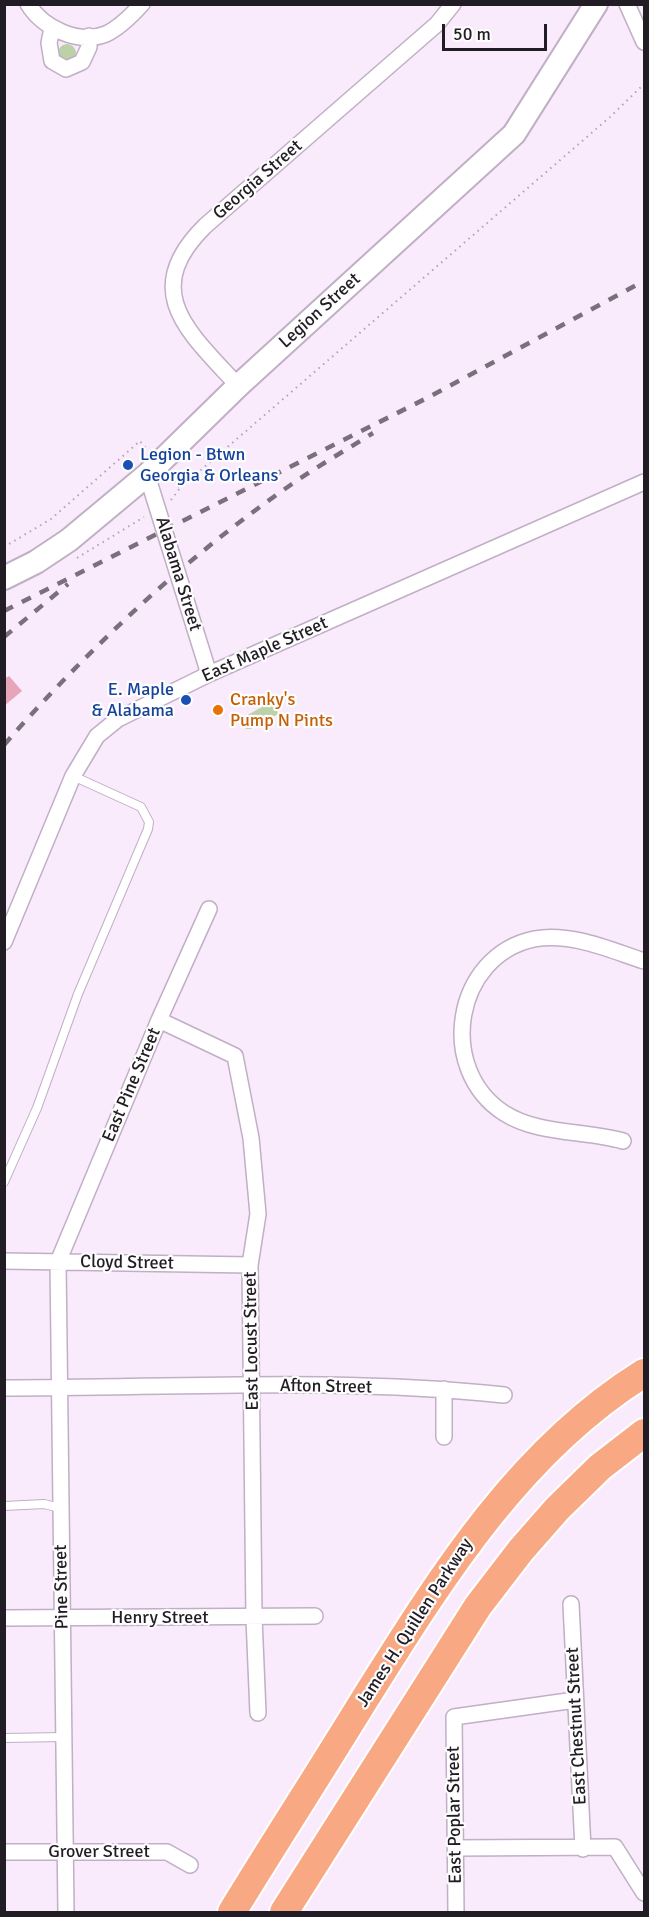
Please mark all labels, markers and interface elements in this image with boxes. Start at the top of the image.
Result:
scale bar [445,12,550,50]
text: 50 m [453,23,491,45]
street label: Georgia Street [209,136,307,224]
street label: Legion Street [275,269,365,353]
place label: Legion - Btwn Georgia & Orleans [140,444,278,486]
marker: Legion - Btwn Georgia & Orleans [121,458,135,472]
street label: Alabama Street [150,514,206,634]
street label: East Maple Street [199,613,331,687]
place label: E. Maple & Alabama [91,679,174,722]
place label: Cranky's Pump N Pints [230,689,333,732]
marker: E. Maple & Alabama [179,693,193,707]
marker: Cranky's Pump N Pints [211,703,225,717]
street label: East Pine Street [98,1025,166,1145]
street label: Cloyd Street [80,1251,174,1275]
street label: East Locust Street [240,1271,264,1411]
street label: Afton Street [280,1375,372,1399]
street label: James H. Quillen Parkway [352,1535,478,1711]
street label: Pine Street [50,1544,74,1630]
street label: Henry Street [111,1607,209,1629]
street label: East Chestnut Street [562,1647,592,1805]
street label: East Poplar Street [443,1746,467,1884]
street label: Grover Street [48,1841,150,1863]

